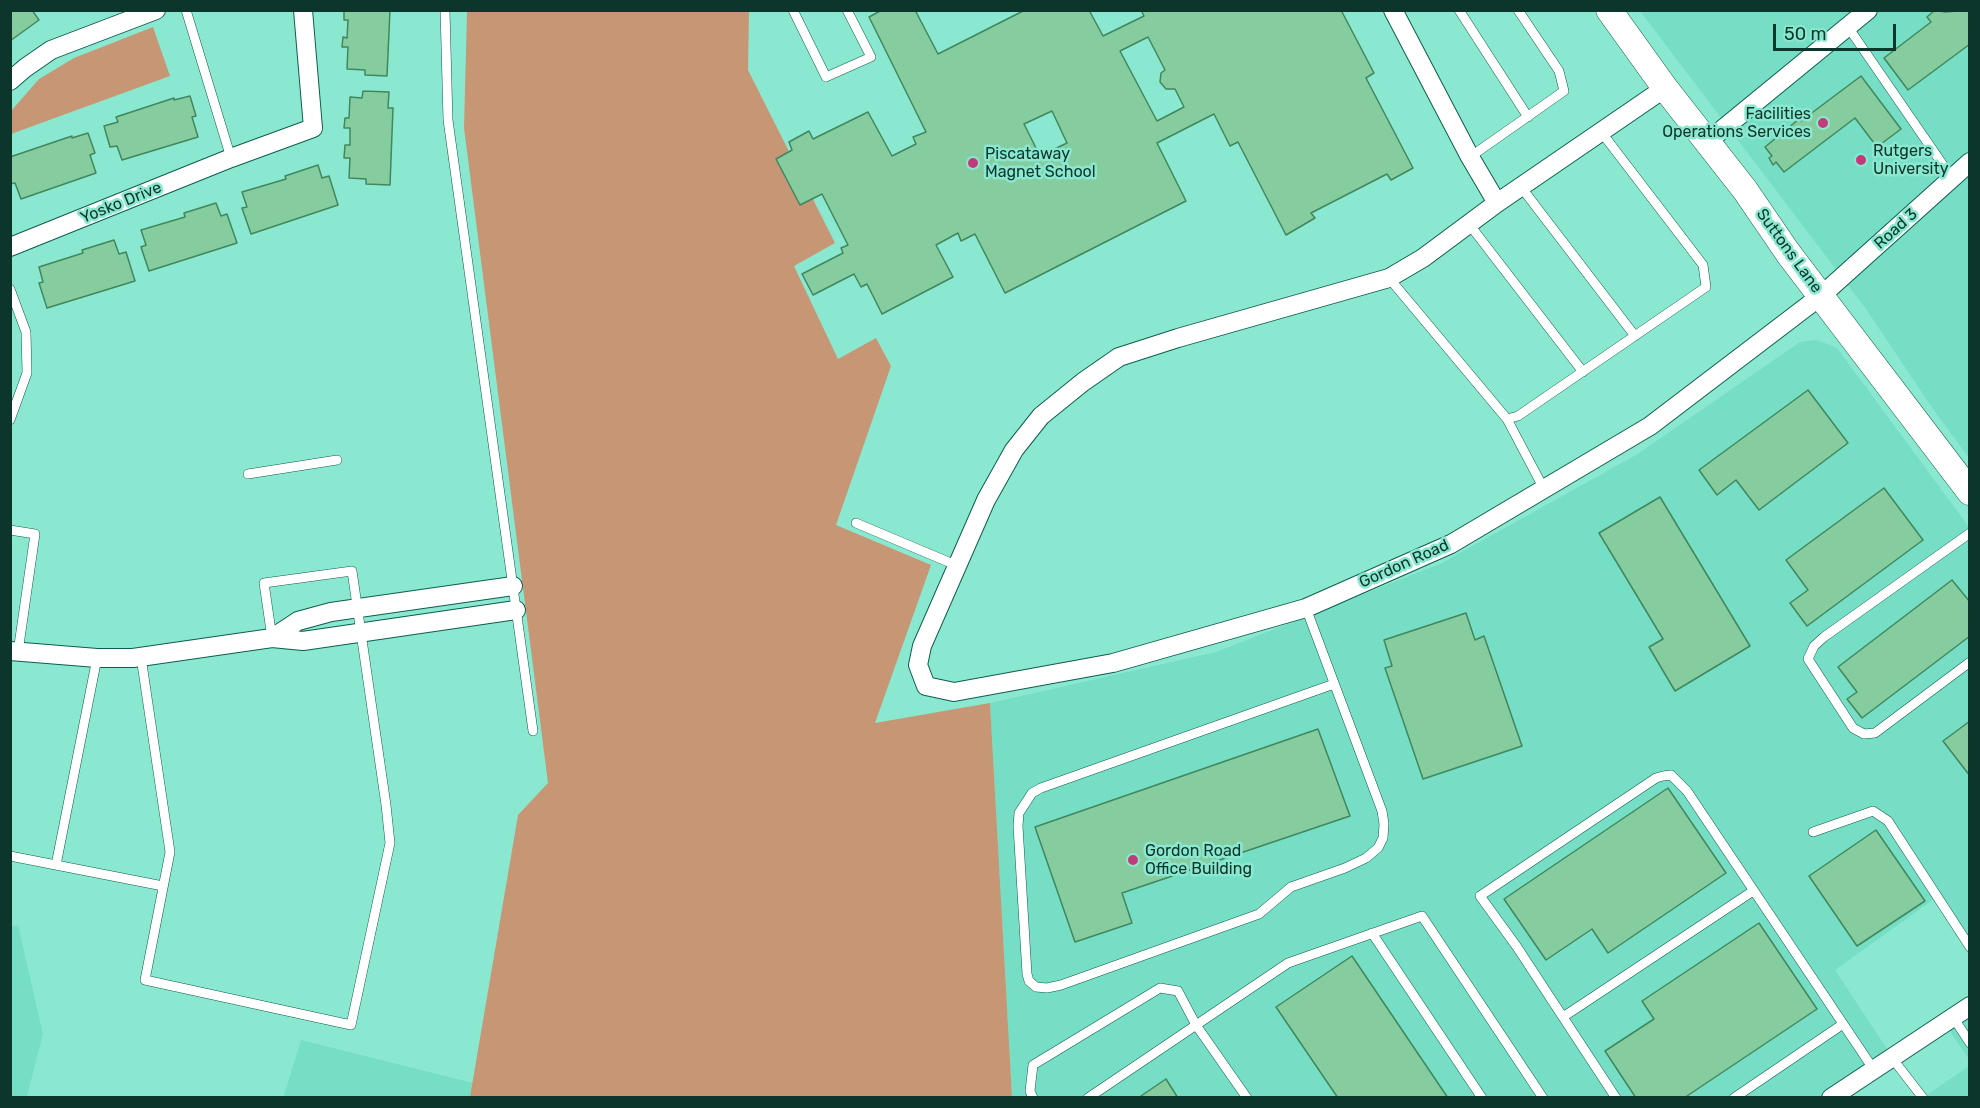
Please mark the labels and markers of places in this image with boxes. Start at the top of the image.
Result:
place label: Facilities Operations Services [1662,104,1811,142]
marker: Facilities Operations Services [1816,116,1830,130]
place label: Rutgers University [1873,141,1949,179]
place label: Piscataway Magnet School [985,144,1096,182]
marker: Rutgers University [1854,153,1868,167]
marker: Piscataway Magnet School [966,156,980,170]
place label: Gordon Road Office Building [1145,841,1252,879]
marker: Gordon Road Office Building [1126,853,1140,867]

